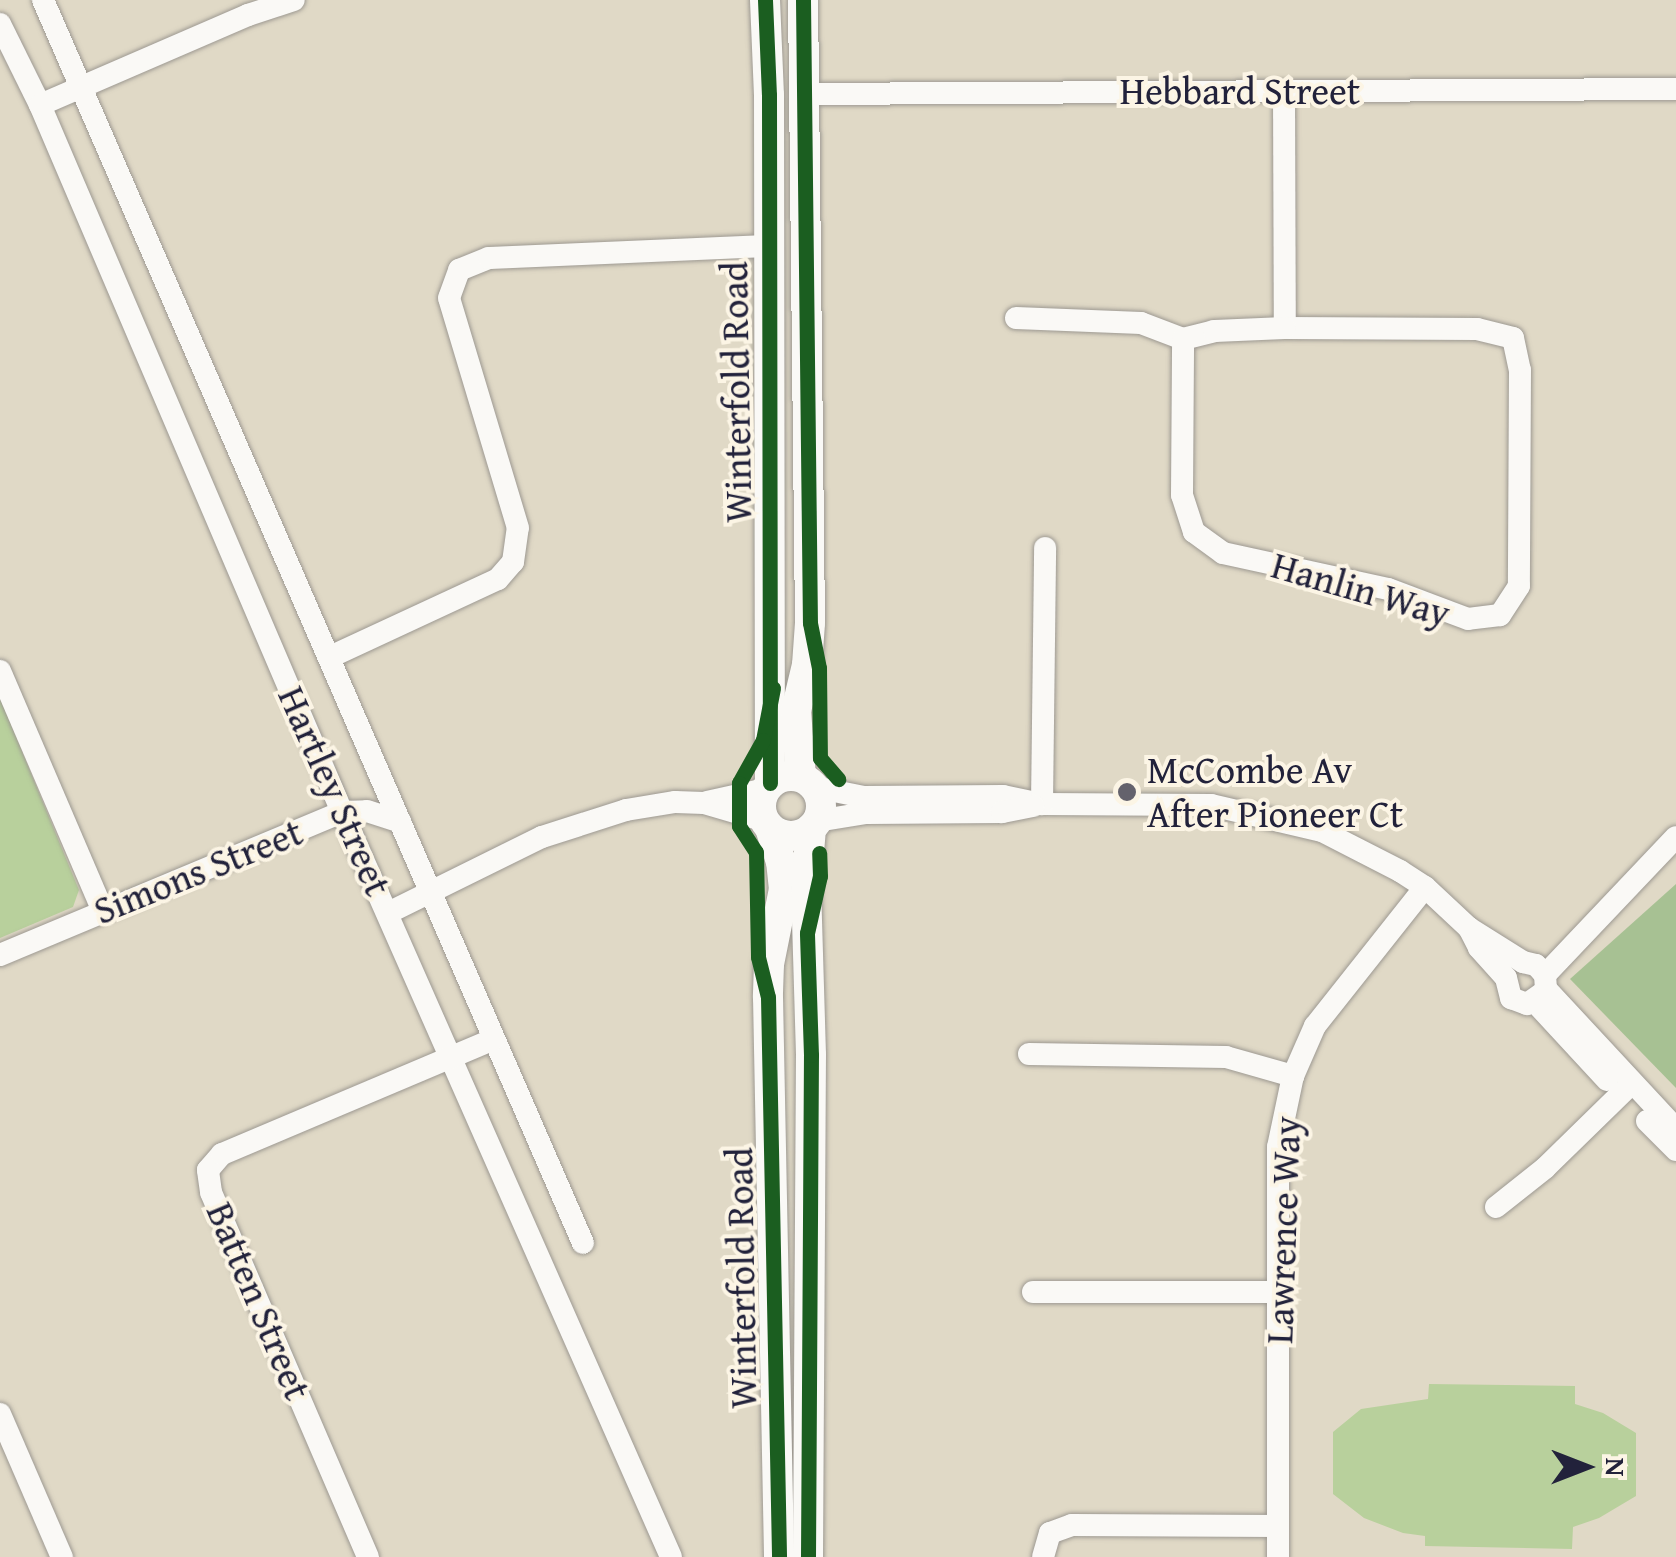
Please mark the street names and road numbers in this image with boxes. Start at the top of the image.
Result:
street label: Hebbard Street [1120,68,1360,114]
street label: Winterfold Road [711,261,761,523]
street label: Hanlin Way [1267,542,1455,636]
street label: Hartley Street [269,679,401,903]
street label: Simons Street [87,809,309,933]
street label: Lawrence Way [1256,1115,1310,1345]
street label: Winterfold Road [716,1147,766,1409]
street label: Batten Street [197,1195,321,1407]

